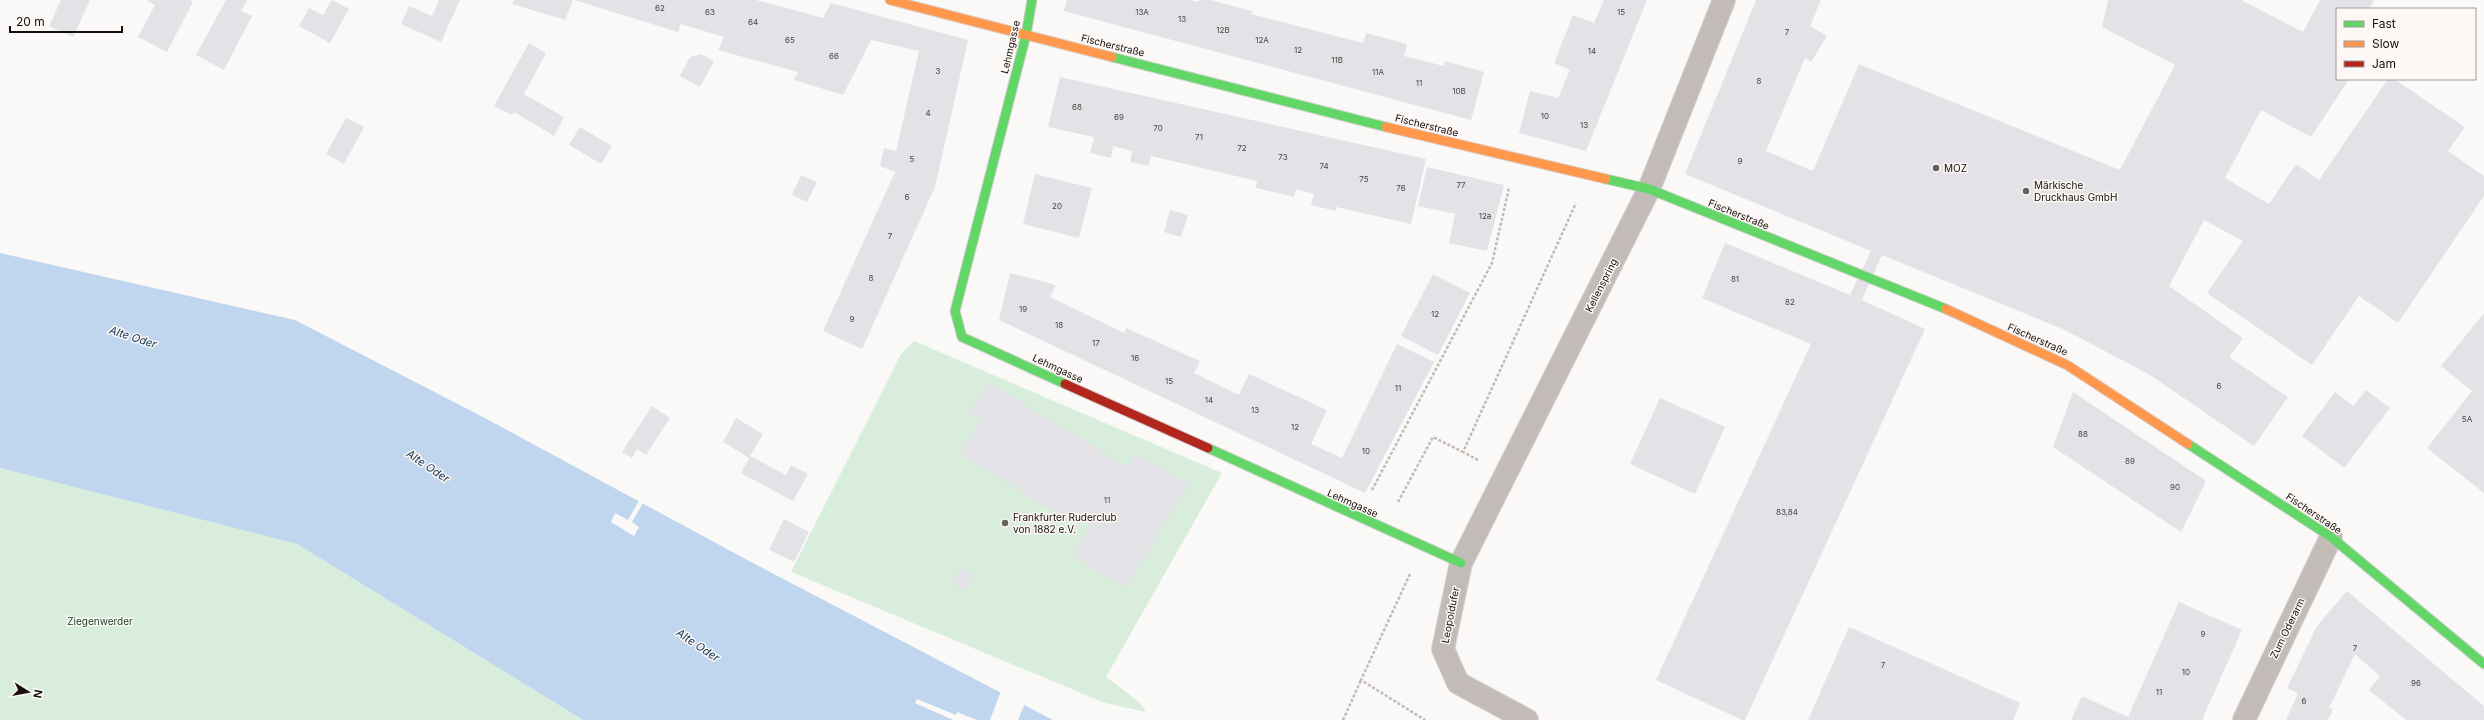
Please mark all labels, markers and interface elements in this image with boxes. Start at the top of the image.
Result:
house number: 62 [655,3,665,13]
house number: 63 [705,7,715,17]
house number: 13A [1135,7,1149,17]
house number: 15 [1617,7,1625,17]
scale bar [10,8,122,34]
legend [2336,8,2476,80]
text: 20 m [16,14,45,29]
house number: 13 [1178,14,1186,24]
text: Fast [2372,16,2396,31]
house number: 64 [748,17,758,27]
street label: Lehmgasse [998,19,1022,75]
house number: 12B [1216,25,1230,35]
house number: 7 [1785,27,1790,37]
street label: Fischerstraße [1080,31,1146,59]
house number: 65 [785,35,795,45]
house number: 12A [1255,35,1269,45]
text: Slow [2372,36,2400,51]
house number: 12 [1294,45,1302,55]
house number: 14 [1588,46,1596,56]
house number: 66 [829,51,839,61]
house number: 11B [1331,55,1343,65]
text: Jam [2372,56,2396,71]
house number: 3 [936,66,941,76]
house number: 11A [1372,67,1384,77]
house number: 8 [1757,76,1762,86]
house number: 11 [1416,78,1422,88]
house number: 10B [1452,86,1466,96]
house number: 68 [1072,102,1082,112]
house number: 4 [925,108,931,118]
street label: Fischerstraße [1394,111,1460,139]
house number: 10 [1541,111,1549,121]
house number: 69 [1114,112,1124,122]
house number: 13 [1580,120,1588,130]
house number: 70 [1153,123,1163,133]
house number: 71 [1195,132,1203,142]
house number: 72 [1237,143,1247,153]
house number: 73 [1278,152,1288,162]
house number: 5 [910,154,915,164]
house number: 9 [1738,156,1743,166]
house number: 74 [1319,161,1329,171]
place label: MOZ [1944,162,1967,174]
marker: MOZ [1931,163,1941,173]
house number: 75 [1359,174,1369,184]
place label: Märkische Druckhaus GmbH [2034,179,2117,203]
house number: 77 [1456,180,1466,190]
house number: 76 [1396,183,1406,193]
marker: Märkische Druckhaus GmbH [2021,186,2031,196]
house number: 6 [905,192,910,202]
street label: Fischerstraße [1707,196,1771,232]
house number: 20 [1052,201,1062,211]
house number: 12a [1479,211,1491,221]
house number: 7 [888,231,893,241]
street label: Kellenspring [1582,256,1620,314]
house number: 8 [869,273,874,283]
house number: 81 [1731,274,1739,284]
house number: 82 [1785,297,1795,307]
house number: 19 [1019,304,1027,314]
house number: 12 [1431,309,1439,319]
house number: 9 [850,314,855,324]
house number: 18 [1055,320,1063,330]
street label: Fischerstraße [2006,320,2070,358]
water label: Alte Oder [107,322,159,351]
house number: 17 [1092,338,1100,348]
street label: Lehmgasse [1031,351,1085,385]
house number: 16 [1131,353,1139,363]
house number: 15 [1165,376,1173,386]
house number: 6 [2217,381,2222,391]
house number: 11 [1395,383,1401,393]
house number: 14 [1205,395,1213,405]
house number: 13 [1251,405,1259,415]
house number: 5A [2462,414,2473,424]
house number: 12 [1291,422,1299,432]
house number: 88 [2078,429,2088,439]
water label: Alte Oder [403,446,453,486]
house number: 10 [1362,446,1370,456]
house number: 89 [2125,456,2135,466]
house number: 90 [2170,482,2180,492]
street label: Lehmgasse [1326,486,1380,520]
street label: Fischerstraße [2284,490,2344,536]
house number: 11 [1104,495,1110,505]
house number: 83,84 [1776,507,1798,517]
place label: Frankfurter Ruderclub von 1882 e.V. [1013,511,1117,535]
marker: Frankfurter Ruderclub von 1882 e.V. [1000,518,1010,528]
street label: Leopoldufer [1439,586,1461,644]
street label: Zum Oderarm [2267,596,2307,660]
park label: Ziegenwerder [67,615,133,627]
water label: Alte Oder [673,625,723,665]
house number: 9 [2201,629,2206,639]
house number: 7 [2353,643,2358,653]
house number: 7 [1881,660,1886,670]
house number: 10 [2182,667,2190,677]
north arrow [8,672,48,712]
house number: 96 [2411,678,2421,688]
house number: 11 [2156,687,2162,697]
text: N [30,688,45,699]
house number: 6 [2302,696,2307,706]

